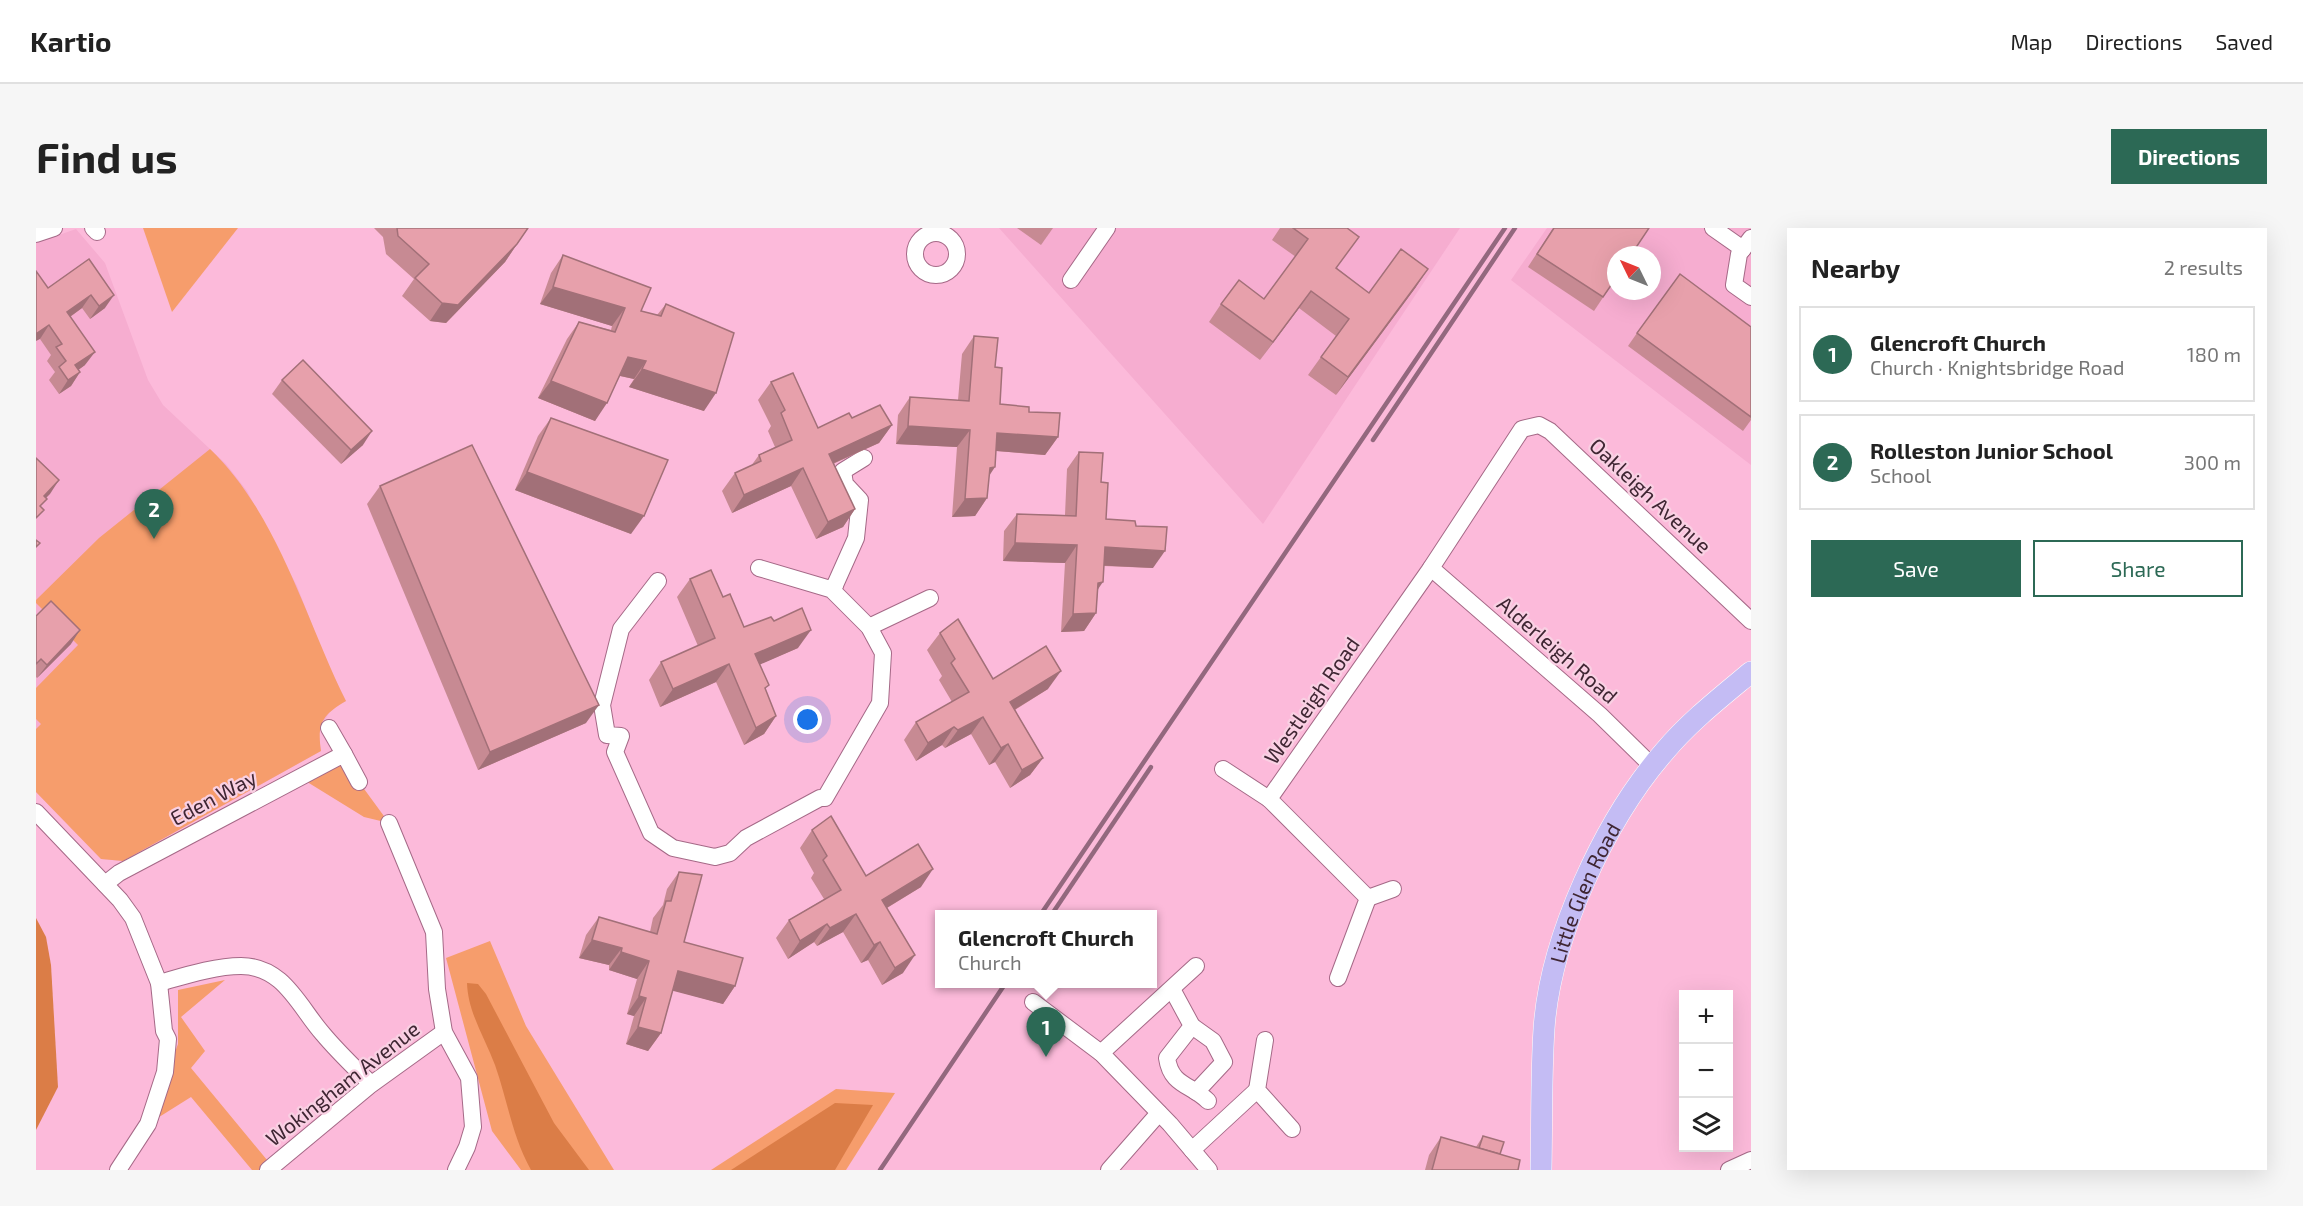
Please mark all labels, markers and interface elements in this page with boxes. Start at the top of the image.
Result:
text: Kartio [30,24,111,58]
text: Map [2010,29,2053,54]
text: Directions [2086,29,2182,54]
text: Saved [2215,29,2273,54]
button: Directions [2111,129,2267,184]
text: Find us [36,131,178,181]
north arrow [1607,246,1661,300]
text: Nearby [1811,252,1900,283]
text: 2 results [2164,255,2243,279]
text: Glencroft Church [1870,329,2046,355]
text: 1 [1828,342,1837,366]
text: 180 m [2187,342,2241,366]
text: Church · Knightsbridge Road [1870,355,2124,379]
street label: Oakleigh Avenue [1585,432,1717,558]
text: Rolleston Junior School [1870,437,2113,463]
text: 2 [1827,450,1838,474]
text: 300 m [2184,450,2241,474]
text: School [1870,463,1931,487]
pin: 2 [134,490,174,539]
button: Save [1811,540,2021,597]
button: Share [2033,540,2243,597]
street label: Alderleigh Road [1493,590,1623,708]
street label: Westleigh Road [1258,632,1364,768]
your location [793,705,822,734]
street label: Eden Way [166,764,260,830]
street label: Little Glen Road [1543,818,1624,966]
popup [935,910,1157,988]
text: Glencroft Church [958,924,1134,950]
text: Church [958,950,1022,974]
map controls [1679,990,1733,1152]
button: + [1679,990,1733,1044]
pin: 1 [1026,1008,1066,1057]
street label: Wokingham Avenue [260,1015,424,1151]
button: − [1679,1044,1733,1098]
button: layers [1679,1098,1733,1152]

